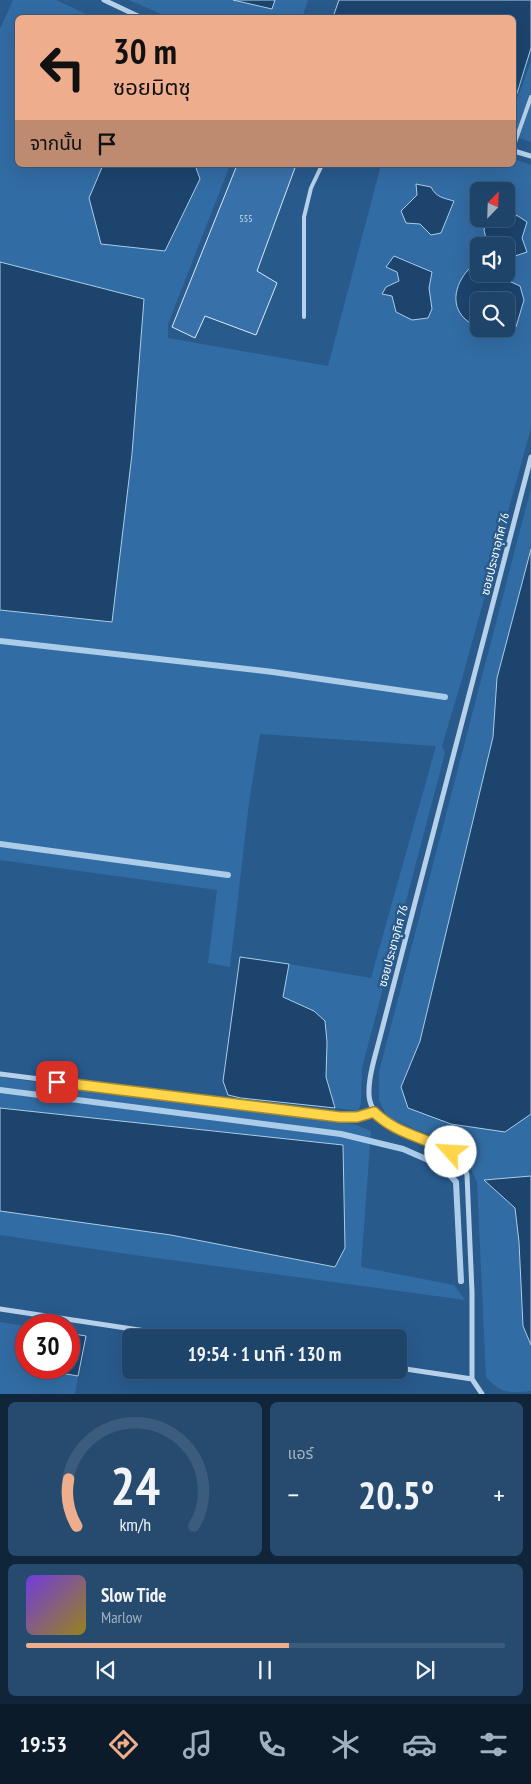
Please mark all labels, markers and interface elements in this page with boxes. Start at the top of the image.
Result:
text: 30 m [113,28,177,74]
icon: left [30,35,95,100]
text: ซอยมิตซุ [113,73,191,101]
icon: arrive [93,130,121,158]
text: จากนั้น [30,131,83,155]
north arrow [470,182,515,228]
map controls [470,182,515,337]
house number: 555 [239,212,253,225]
button: sound [470,237,515,282]
button: search [470,292,515,337]
street label: ซอยประชาอุทิศ 76 [477,511,512,597]
street label: ซอยประชาอุทิศ 76 [374,903,411,989]
pin [36,1061,78,1103]
icon: arrive [43,1068,71,1096]
position arrow [424,1125,476,1177]
speed limit sign: 30 [15,1314,80,1379]
text: 19:54 · 1 นาที · 130 m [188,1342,341,1366]
text: แอร์ [288,1443,313,1463]
text: 24 [110,1452,160,1519]
text: 20.5° [358,1470,434,1519]
text: − [288,1476,299,1513]
text: + [493,1476,505,1513]
text: km/h [119,1513,151,1536]
text: Slow Tide [101,1583,166,1607]
text: Marlow [101,1607,142,1627]
icon: previous [92,1656,120,1684]
icon: pause [251,1656,279,1684]
icon: next [411,1656,439,1684]
icon: directions [106,1727,141,1762]
icon: music [180,1727,215,1762]
icon: phone [254,1727,289,1762]
icon: climate [328,1727,363,1762]
icon: car [402,1727,437,1762]
icon: filters [476,1727,511,1762]
text: 19:53 [20,1730,67,1758]

